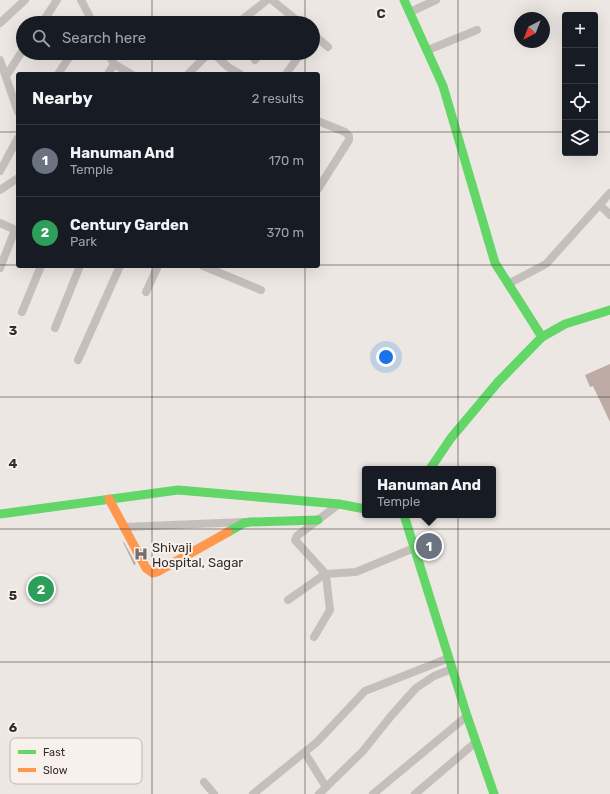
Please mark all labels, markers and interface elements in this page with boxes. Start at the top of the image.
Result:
text: C [376,6,386,21]
north arrow [514,12,550,48]
map controls [562,12,598,156]
button: + [562,12,598,48]
search box [16,16,320,60]
icon: search [30,27,52,49]
text: Search here [62,29,146,47]
button: − [562,48,598,84]
button: locate [562,84,598,120]
text: Nearby [32,88,93,108]
text: 2 results [252,91,304,106]
button: layers [562,120,598,156]
text: Hanuman And [70,144,174,162]
text: 1 [42,153,48,168]
text: 170 m [269,153,304,168]
text: Temple [70,162,113,177]
text: Century Garden [70,216,189,234]
text: 2 [41,225,49,240]
text: 370 m [267,225,304,240]
text: Park [70,234,97,249]
text: 3 [9,323,18,338]
your location [376,347,396,367]
text: 4 [9,456,18,471]
popup [362,466,496,518]
text: Hanuman And [377,476,481,494]
text: Temple [377,494,420,509]
pin: 1 [416,531,442,561]
place label: Shivaji Hospital, Sagar [152,540,243,571]
hospital icon: Shivaji Hospital, Sagar [133,546,149,562]
pin: 2 [28,574,54,604]
text: 5 [9,588,17,603]
text: 6 [9,720,18,735]
legend [10,738,142,784]
text: Fast [43,746,66,759]
text: Slow [43,764,68,777]

